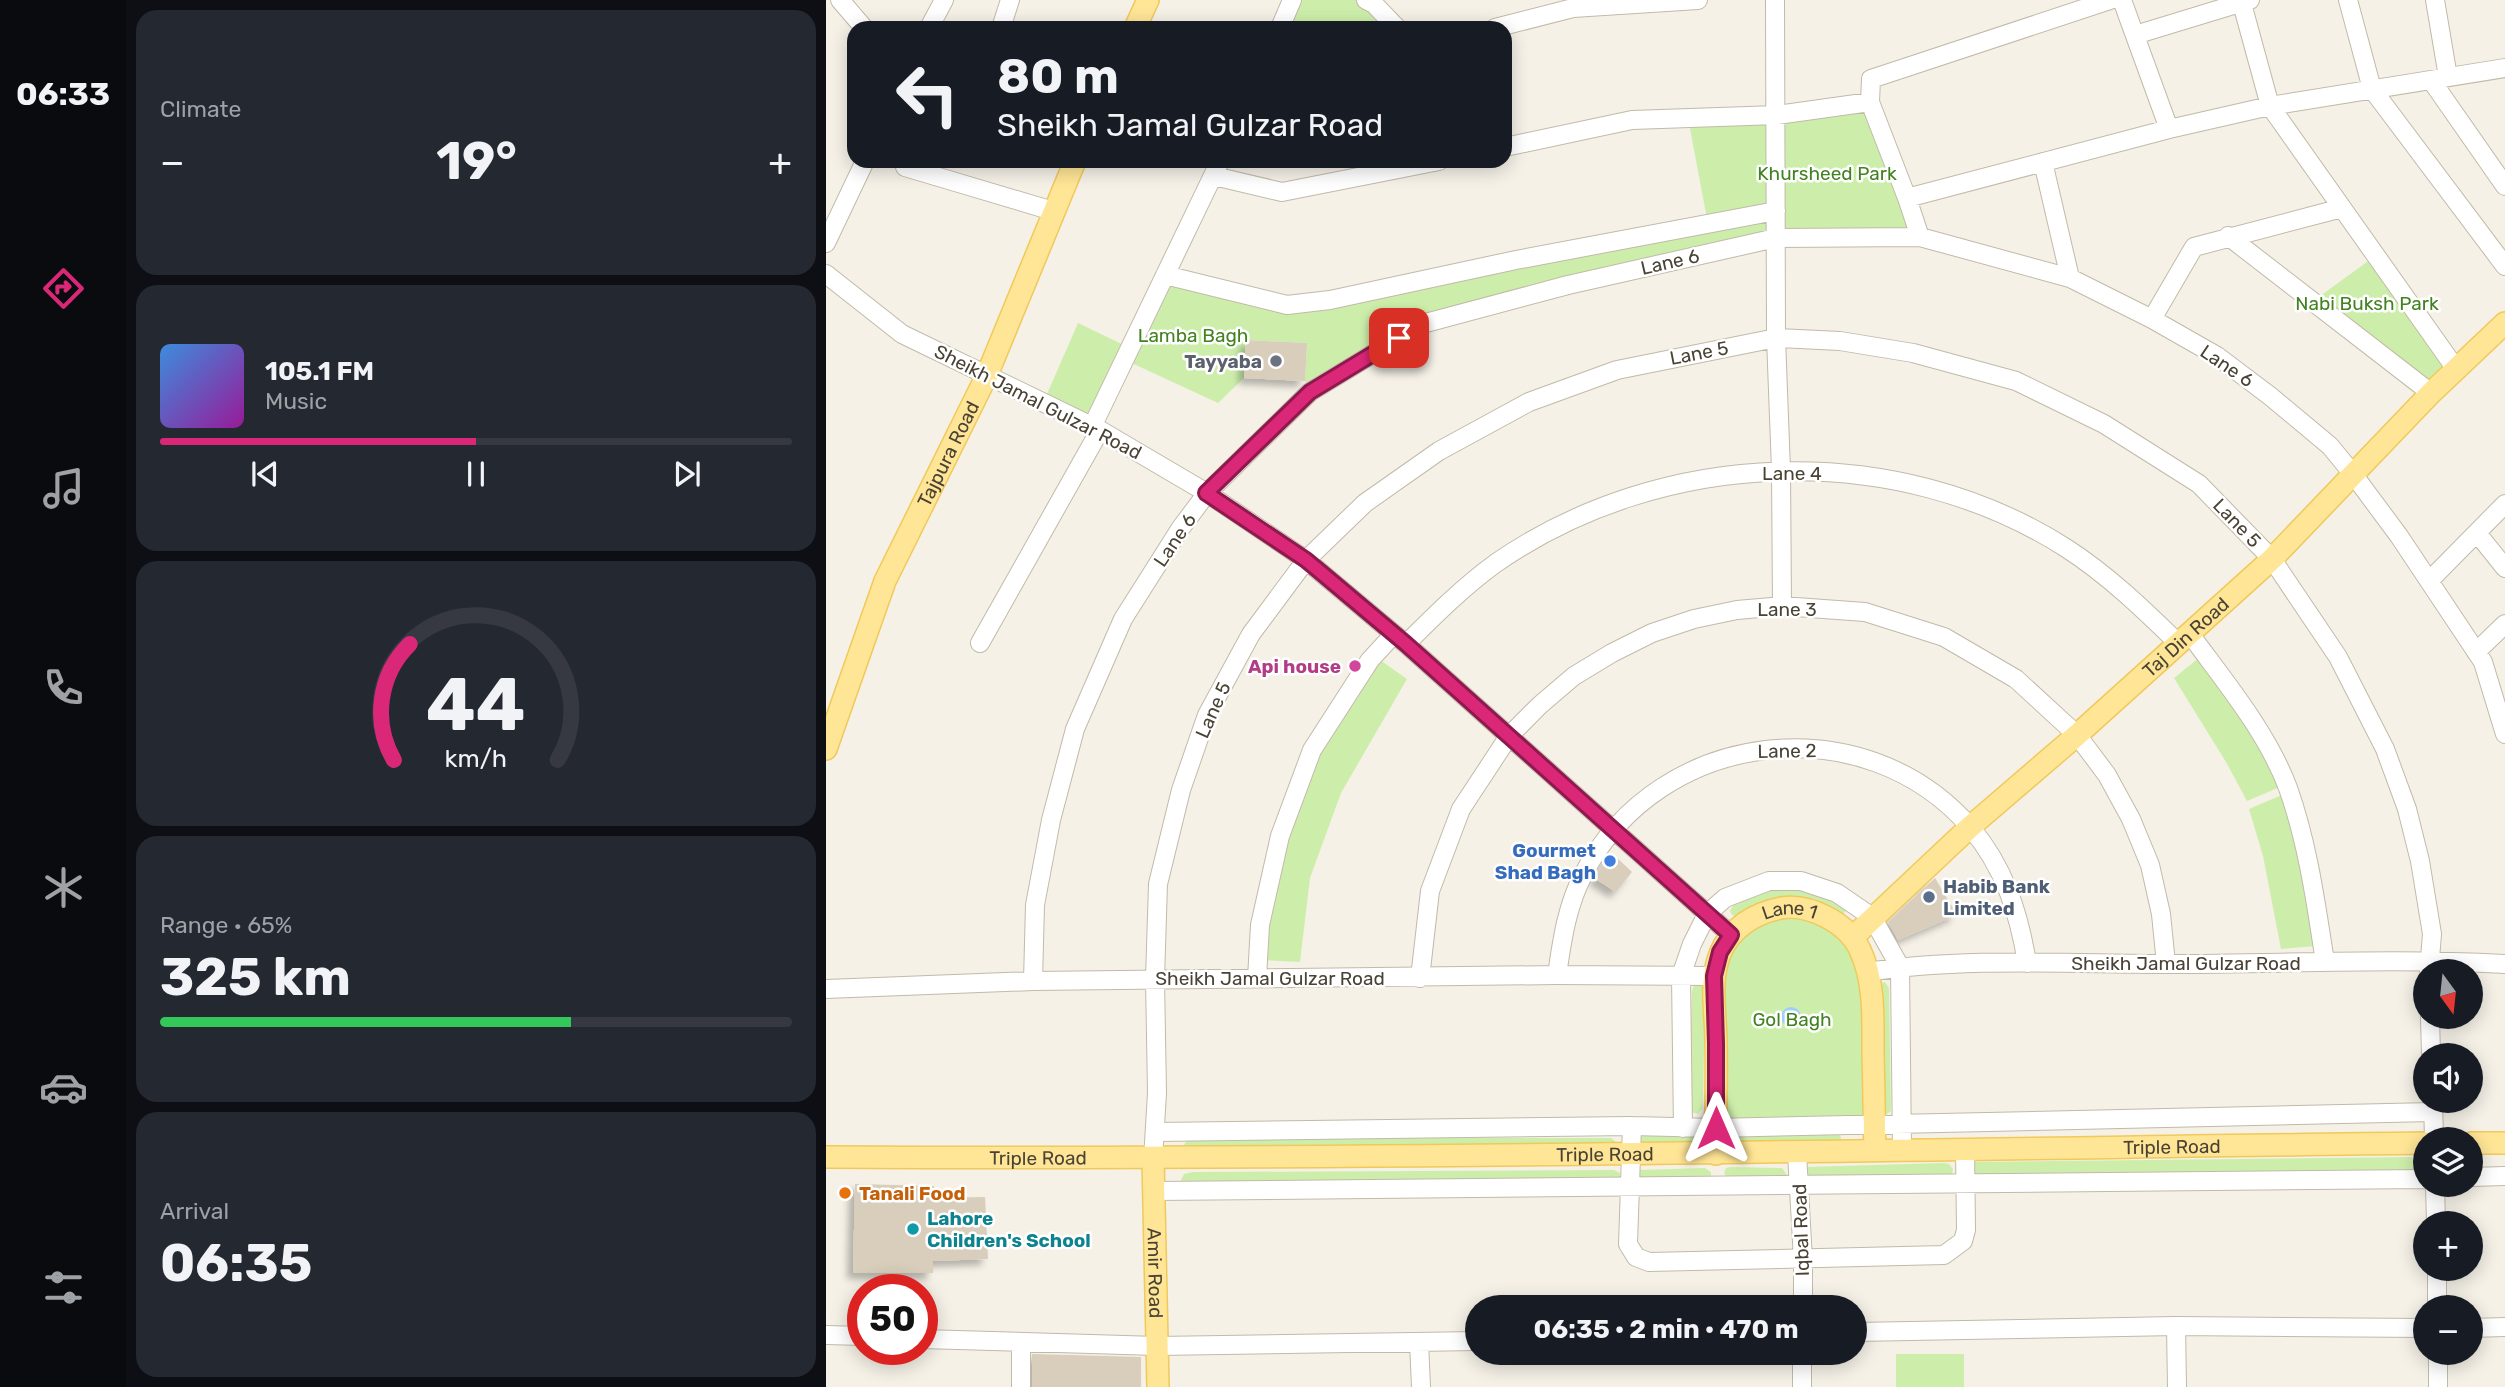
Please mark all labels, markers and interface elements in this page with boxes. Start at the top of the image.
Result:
text: 80 m [997,47,1119,105]
icon: left [882,49,973,140]
text: 06:33 [16,75,110,113]
text: Climate [160,95,241,123]
text: Sheikh Jamal Gulzar Road [997,106,1383,144]
text: 19° [436,130,517,192]
text: − [160,139,185,185]
text: + [768,139,792,185]
park label: Khursheed Park [1757,162,1897,185]
street label: Lane 6 [1638,244,1702,280]
icon: directions [39,264,88,313]
park label: Nabi Buksh Park [2295,292,2439,315]
pin [1369,308,1429,368]
icon: arrive [1380,319,1418,357]
park label: Lamba Bagh [1138,324,1248,347]
street label: Lane 5 [1668,336,1730,370]
street label: Sheikh Jamal Gulzar Road [931,340,1145,464]
street label: Lane 6 [2196,340,2258,392]
place label: Tayyaba [1184,350,1262,373]
marker: Tayyaba [1268,353,1284,369]
text: 105.1 FM [265,356,374,387]
text: Music [265,387,327,415]
street label: Tajpura Road [912,397,984,510]
icon: previous [246,455,284,493]
icon: pause [457,455,495,493]
icon: next [668,455,706,493]
street label: Lane 4 [1762,462,1822,485]
icon: music [39,464,88,513]
street label: Lane 5 [2208,494,2266,552]
street label: Lane 6 [1149,509,1201,571]
street label: Taj Din Road [2138,592,2234,682]
street label: Lane 3 [1757,598,1817,621]
place label: Api house [1248,655,1341,678]
marker: Api house [1347,658,1363,674]
text: 44 [426,662,526,748]
icon: phone [39,663,88,712]
street label: Lane 5 [1190,678,1236,742]
street label: Lane 2 [1757,739,1817,763]
text: km/h [445,743,507,772]
place label: Gourmet Shad Bagh [1495,839,1596,884]
marker: Gourmet Shad Bagh [1602,853,1618,869]
icon: climate [39,863,88,912]
place label: Habib Bank Limited [1943,875,2050,920]
marker: Habib Bank Limited [1921,889,1937,905]
street label: Lane 1 [1758,896,1821,924]
text: Range · 65% [160,911,292,939]
text: 325 km [160,946,351,1008]
street label: Sheikh Jamal Gulzar Road [2071,952,2301,975]
north arrow [2413,959,2483,1029]
map controls [2413,959,2483,1365]
street label: Sheikh Jamal Gulzar Road [1155,967,1385,990]
park label: Gol Bagh [1752,1008,1832,1031]
button: sound [2413,1043,2483,1113]
icon: car [39,1063,88,1112]
position arrow [1679,1091,1753,1165]
button: layers [2413,1127,2483,1197]
street label: Triple Road [2123,1134,2221,1159]
street label: Triple Road [1556,1142,1654,1166]
street label: Triple Road [989,1146,1087,1169]
place label: Tanali Food [859,1182,966,1205]
street label: Iqbal Road [1788,1183,1814,1277]
marker: Tanali Food [837,1185,853,1201]
text: Arrival [160,1197,229,1225]
place label: Lahore Children's School [927,1207,1091,1252]
button: + [2413,1211,2483,1281]
marker: Lahore Children's School [905,1221,921,1237]
street label: Amir Road [1143,1227,1168,1319]
text: 06:35 [160,1232,312,1294]
icon: filters [39,1263,88,1312]
speed limit sign: 50 [847,1274,938,1365]
button: − [2413,1295,2483,1365]
text: 06:35 · 2 min · 470 m [1534,1314,1798,1345]

